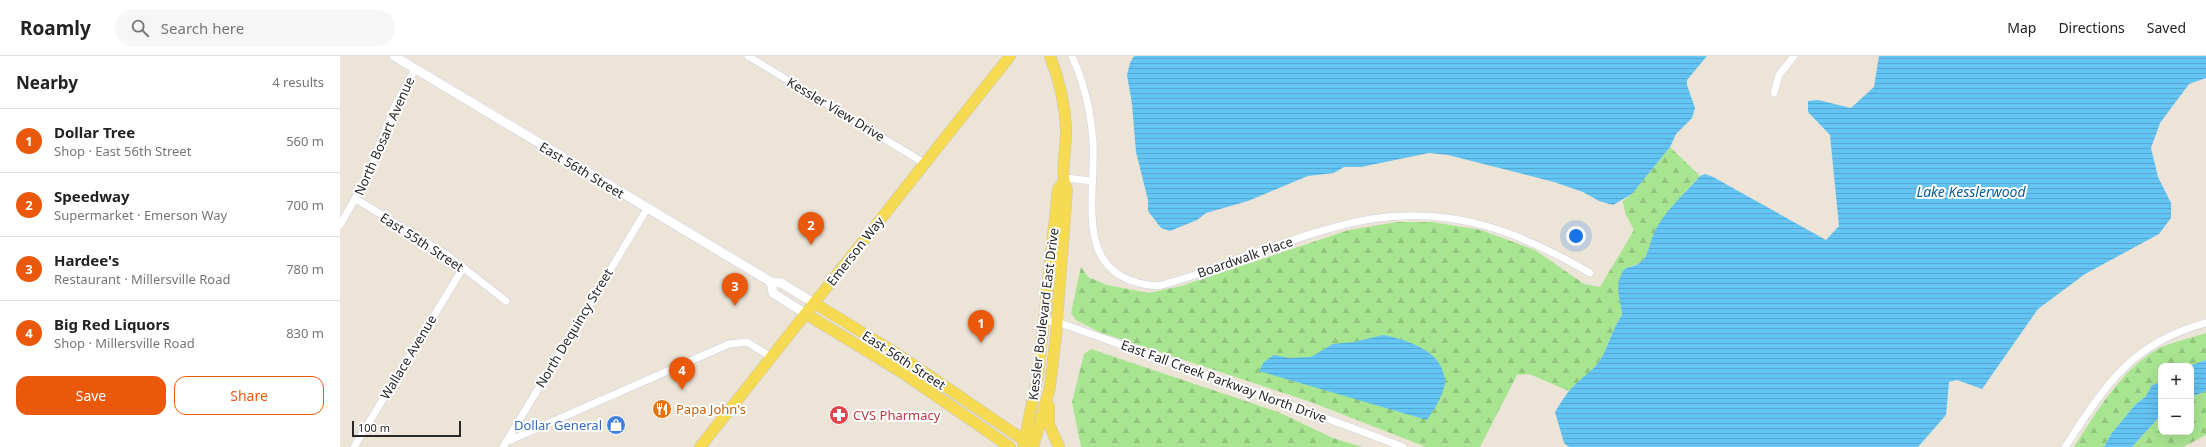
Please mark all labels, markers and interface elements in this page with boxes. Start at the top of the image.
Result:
search box [115,10,395,46]
text: Roamly [20,15,91,41]
icon: search [129,17,151,39]
text: Search here [161,18,244,38]
text: Map [2007,18,2036,37]
text: Directions [2058,18,2125,37]
text: Saved [2147,18,2186,37]
text: Nearby [16,71,78,94]
text: 4 results [272,73,324,91]
street label: Kessler View Drive [784,73,888,145]
street label: North Bosart Avenue [350,74,418,198]
text: Dollar Tree [54,122,135,142]
text: 1 [25,132,33,150]
text: 560 m [286,132,324,150]
street label: East 56th Street [536,138,628,203]
text: Shop · East 56th Street [54,142,191,160]
water label: Lake Kesslerwood [1916,182,2026,201]
text: Speedway [54,186,130,206]
text: 2 [25,196,33,214]
text: 700 m [286,196,324,214]
text: Supermarket · Emerson Way [54,206,227,224]
street label: East 55th Street [377,208,467,276]
pin: 2 [798,212,824,245]
street label: Emerson Way [822,212,888,289]
your location [1566,226,1586,246]
street label: Kessler Boulevard East Drive [1024,227,1062,401]
street label: Boardwalk Place [1195,232,1295,282]
text: Hardee's [54,250,119,270]
text: 3 [25,260,33,278]
text: 780 m [286,260,324,278]
street label: North Dequincy Street [531,265,617,391]
text: Restaurant · Millersville Road [54,270,230,288]
pin: 3 [722,273,748,306]
pin: 1 [968,310,994,343]
street label: Wallace Avenue [376,311,440,403]
text: Big Red Liquors [54,314,170,334]
text: 4 [25,324,33,342]
text: 830 m [286,324,324,342]
street label: East 56th Street [859,326,949,394]
text: Shop · Millersville Road [54,334,195,352]
street label: East Fall Creek Parkway North Drive [1119,335,1329,427]
pin: 4 [669,357,695,390]
map controls [2158,363,2194,435]
button: + [2158,363,2194,399]
button: Save [16,376,166,415]
button: Share [174,376,324,415]
restaurant icon: Papa John's [651,398,673,420]
button: − [2158,399,2194,435]
place label: Papa John's [676,400,746,418]
pharmacy icon: CVS Pharmacy [828,404,850,426]
place label: CVS Pharmacy [853,406,941,424]
shop icon: Dollar General [605,414,627,436]
place label: Dollar General [514,416,602,434]
scale bar [352,419,461,438]
text: 100 m [358,420,390,435]

